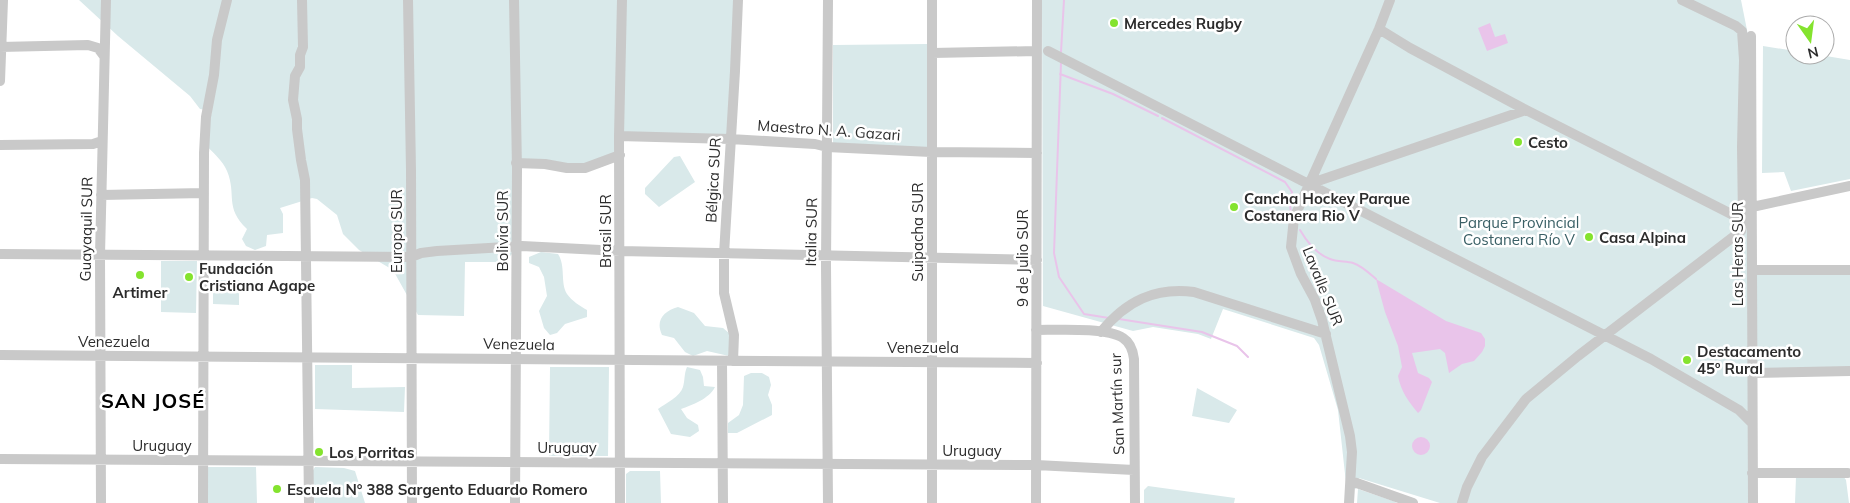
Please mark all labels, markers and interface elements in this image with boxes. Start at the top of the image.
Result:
place label: Mercedes Rugby [1124,14,1243,33]
north arrow [1785,15,1835,65]
marker: Mercedes Rugby [1108,17,1120,29]
text: N [1806,43,1820,63]
street label: Maestro N. A. Gazari [757,116,901,144]
place label: Cesto [1528,133,1568,152]
marker: Cesto [1512,136,1524,148]
street label: Bélgica SUR [701,137,725,223]
street label: Guayaquil SUR [76,176,96,282]
street label: Suipacha SUR [908,182,927,282]
street label: Europa SUR [387,189,406,273]
place label: Cancha Hockey Parque Costanera Rio V [1244,189,1410,225]
street label: Bolivia SUR [493,190,512,272]
street label: Brasil SUR [596,194,615,268]
street label: Italia SUR [801,197,821,267]
marker: Cancha Hockey Parque Costanera Rio V [1228,201,1240,213]
street label: Las Heras SUR [1728,202,1747,306]
street label: 9 de Julio SUR [1013,209,1032,307]
park label: Parque Provincial Costanera Río V [1459,213,1579,249]
place label: Casa Alpina [1599,228,1686,247]
marker: Casa Alpina [1583,231,1595,243]
street label: Lavalle SUR [1298,244,1348,328]
place label: Fundación Cristiana Agape [199,259,315,295]
marker: Artimer [134,269,146,281]
marker: Fundación Cristiana Agape [183,271,195,283]
place label: Artimer [113,283,167,302]
street label: Venezuela [78,332,150,351]
street label: Venezuela [483,334,555,354]
street label: Venezuela [887,338,959,357]
place label: Destacamento 45º Rural [1697,342,1801,378]
street label: San Martín sur [1106,352,1128,455]
marker: Destacamento 45º Rural [1681,354,1693,366]
district label: SAN JOSÉ [101,388,205,413]
street label: Uruguay [132,436,192,455]
street label: Uruguay [537,438,597,457]
street label: Uruguay [942,441,1002,460]
place label: Los Porritas [329,443,415,462]
marker: Los Porritas [313,446,325,458]
place label: Escuela N° 388 Sargento Eduardo Romero [287,480,588,499]
marker: Escuela N° 388 Sargento Eduardo Romero [271,483,283,495]

